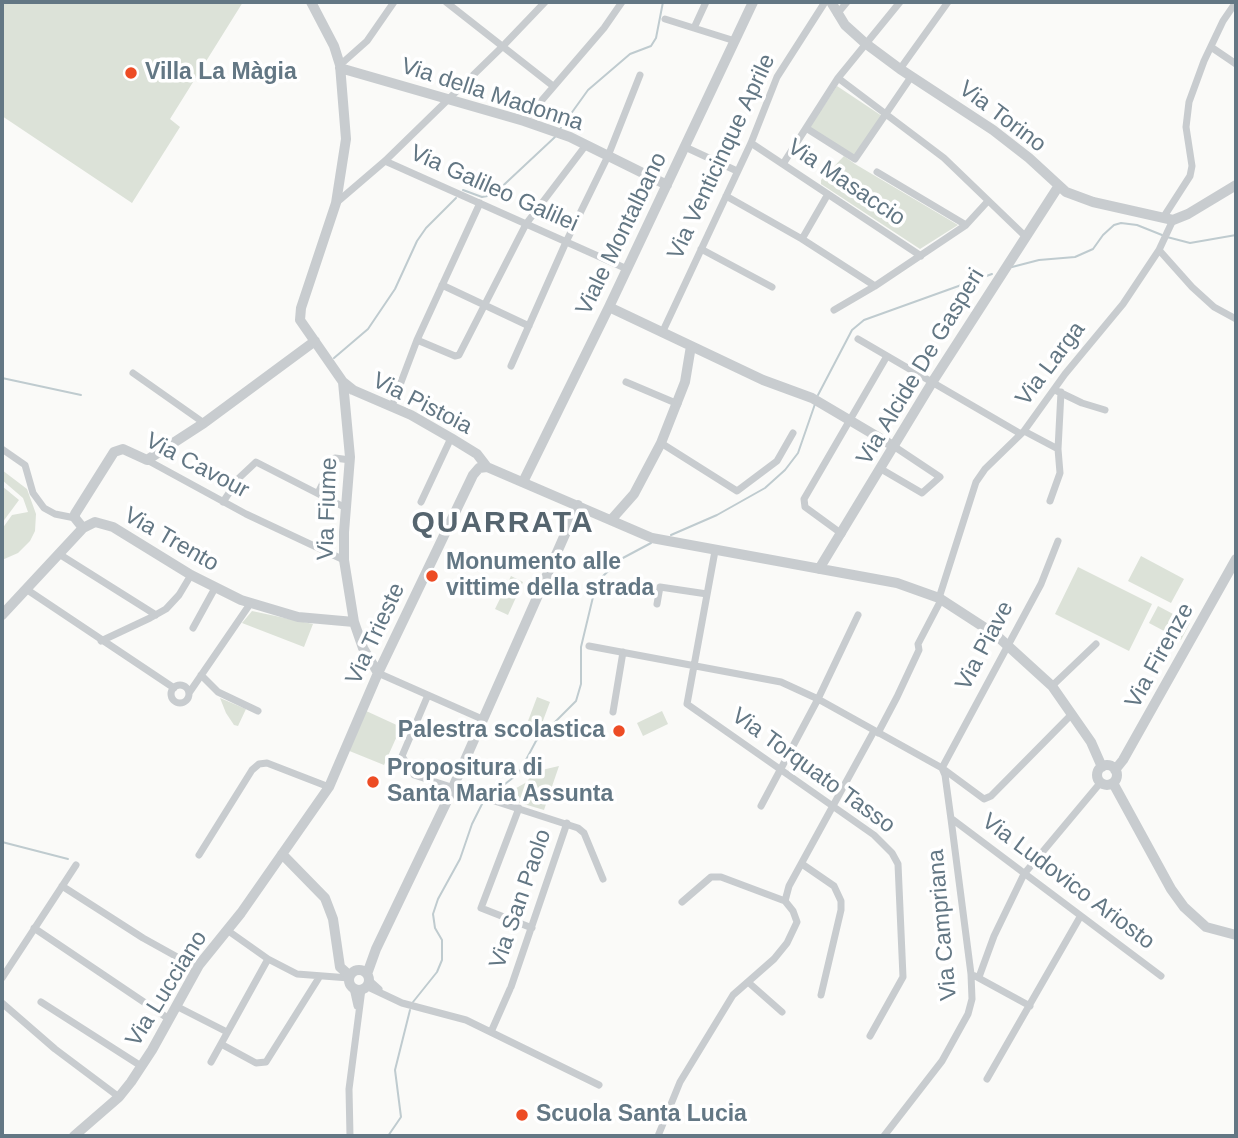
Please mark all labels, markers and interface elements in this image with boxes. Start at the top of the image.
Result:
street label: Via Venticinque Aprile [662,50,782,264]
street label: Via della Madonna [397,53,587,137]
place label: Villa La Màgia [145,59,297,87]
marker: Villa La Màgia [123,65,139,81]
street label: Via Torino [953,75,1051,159]
street label: Via Masaccio [782,133,910,233]
street label: Via Galileo Galilei [406,140,582,238]
street label: Viale Montalbano [571,148,673,320]
street label: Via Alcide De Gasperi [851,264,991,470]
street label: Via Larga [1010,317,1092,411]
street label: Via Pistoia [368,367,476,441]
street label: Via Cavour [140,427,254,505]
street label: Via Fiume [312,457,344,561]
street label: Via Trento [119,502,223,578]
district label: QUARRATA [412,506,594,542]
place label: Monumento alle vittime della strada [446,549,654,603]
marker: Monumento alle vittime della strada [424,568,440,584]
street label: Via Trieste [341,579,411,689]
street label: Via Piave [950,597,1020,695]
street label: Via Firenze [1120,599,1200,713]
street label: Via Torquato Tasso [726,702,900,840]
place label: Palestra scolastica [398,717,605,745]
marker: Palestra scolastica [611,723,627,739]
place label: Propositura di Santa Maria Assunta [387,755,613,809]
marker: Propositura di Santa Maria Assunta [365,774,381,790]
street label: Via Ludovico Ariosto [976,808,1160,956]
street label: Via San Paolo [484,826,558,972]
street label: Via Campriana [923,848,963,1002]
street label: Via Lucciano [121,926,213,1052]
place label: Scuola Santa Lucia [536,1101,747,1129]
marker: Scuola Santa Lucia [514,1107,530,1123]

